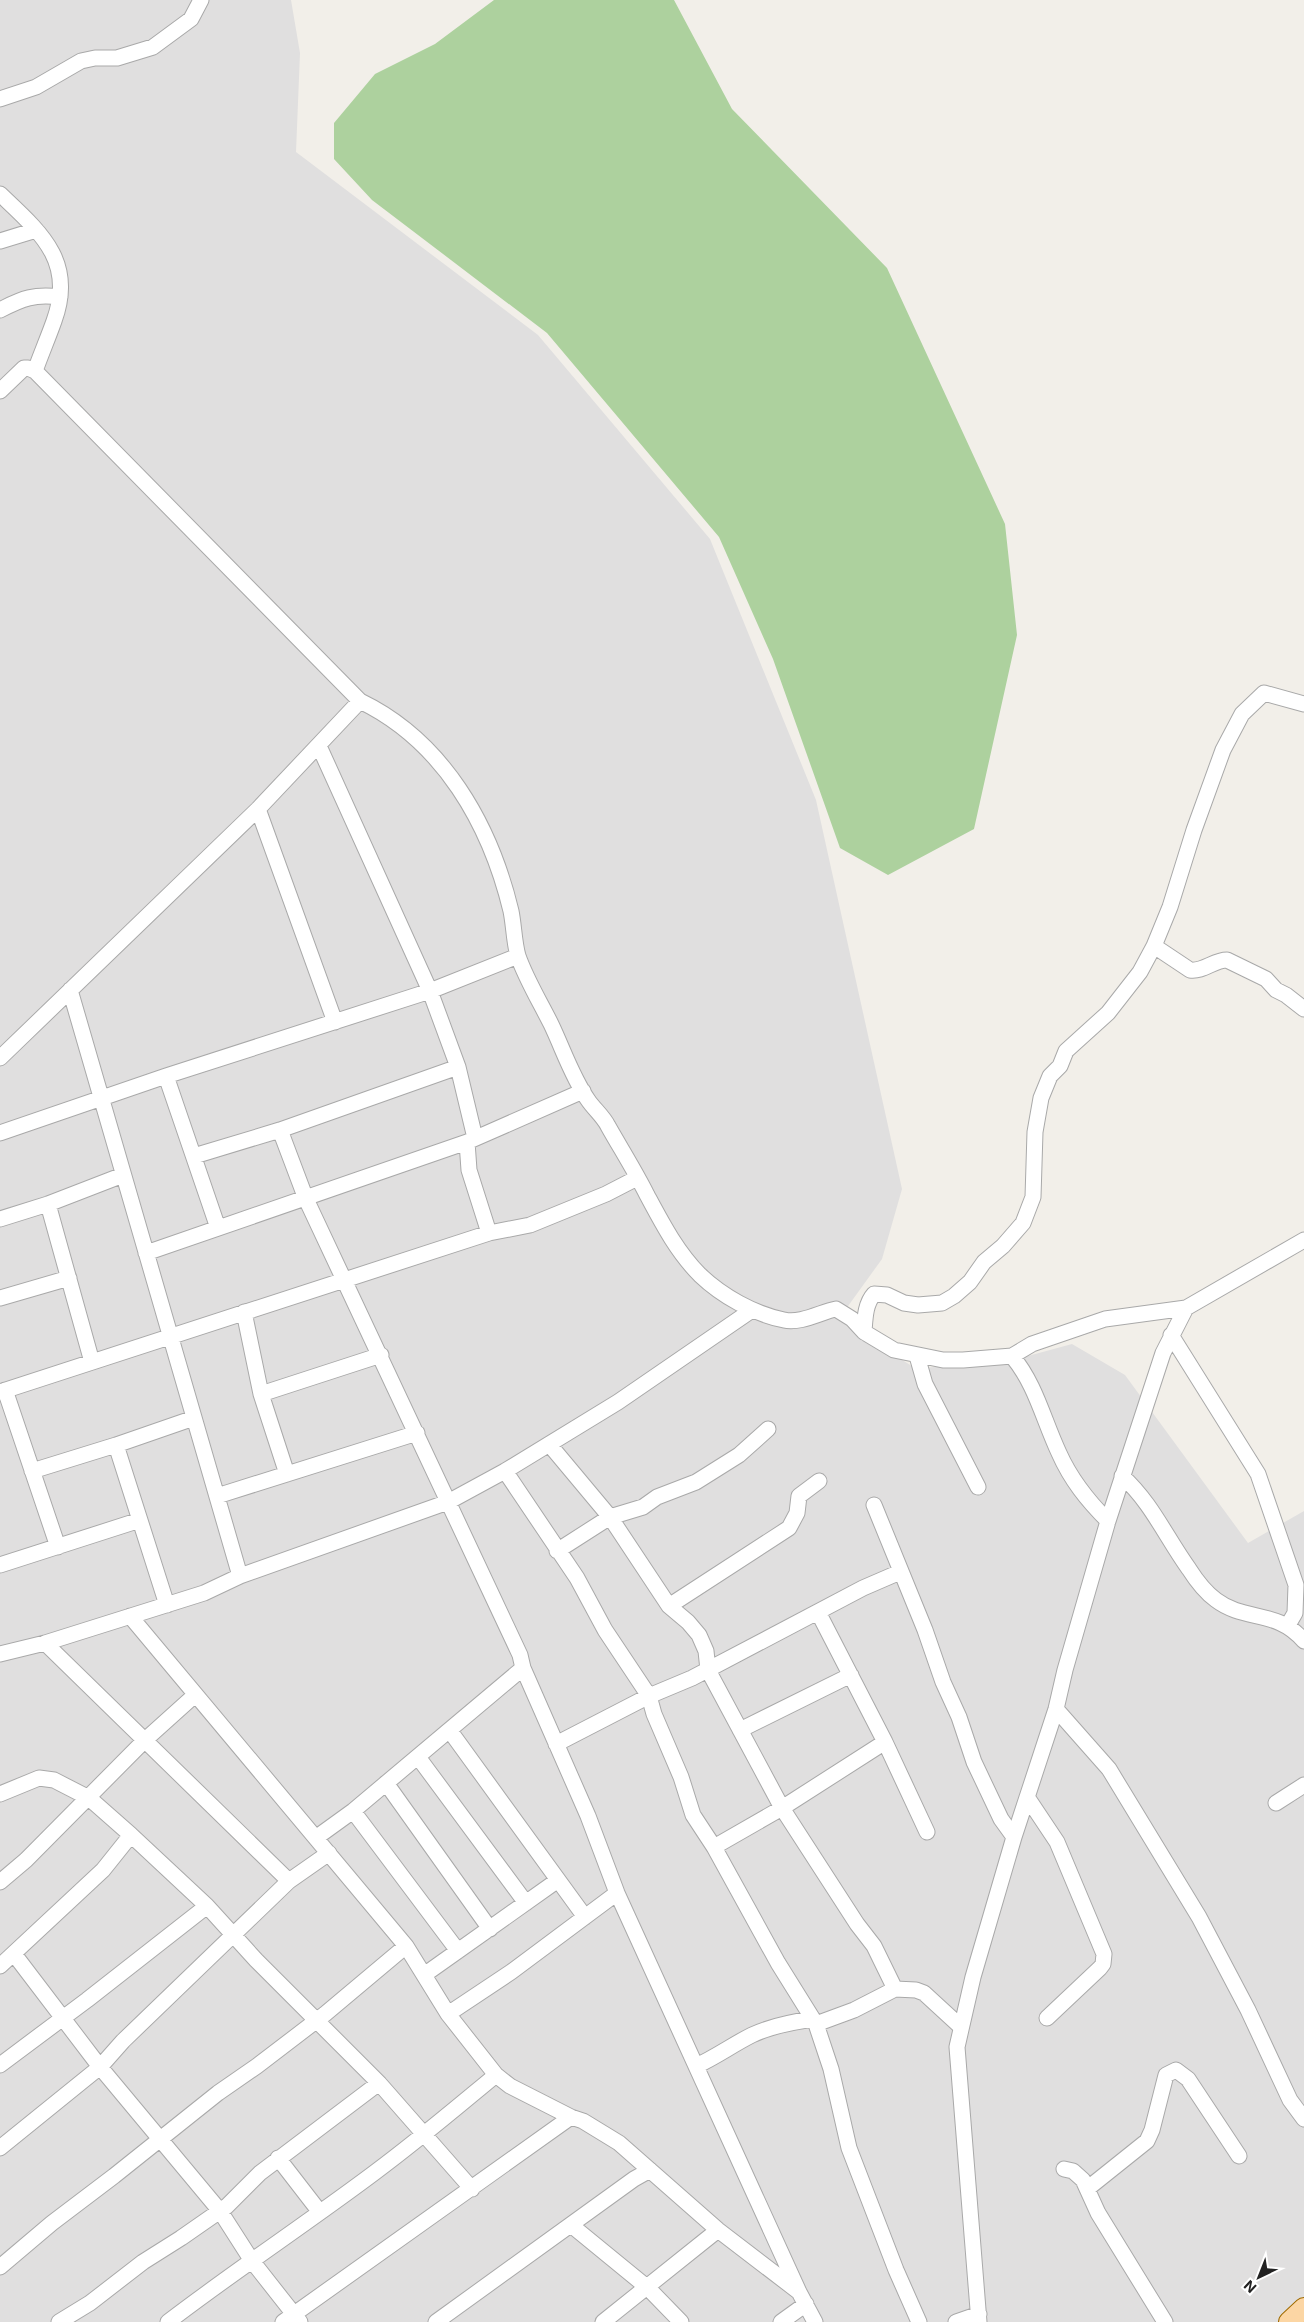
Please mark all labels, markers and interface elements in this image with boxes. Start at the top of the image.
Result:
north arrow [1234,2252,1284,2302]
text: N [1240,2277,1259,2297]

